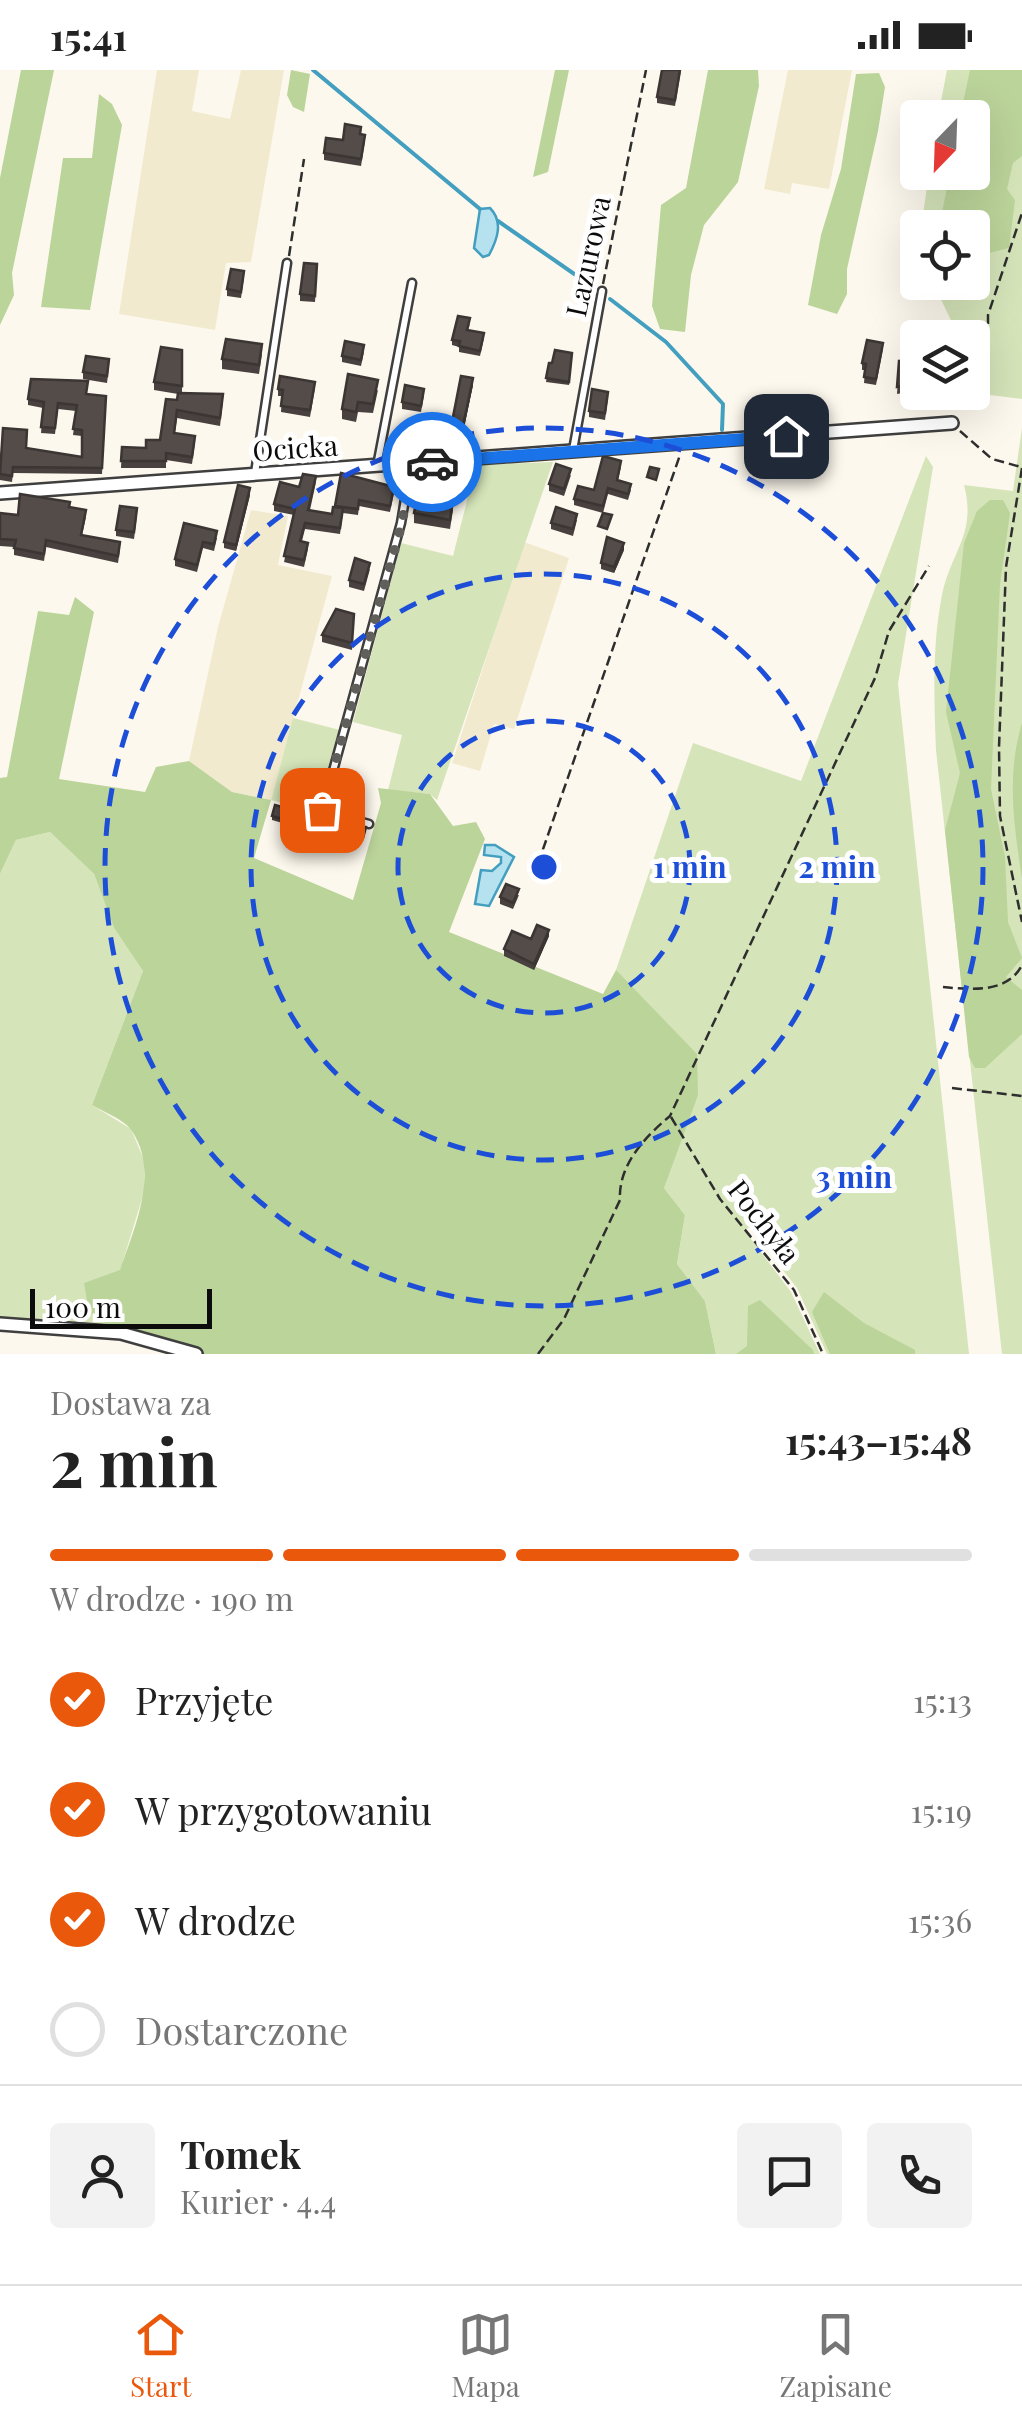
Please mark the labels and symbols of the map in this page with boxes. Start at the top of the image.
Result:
north arrow [900,100,990,190]
street label: Lazurowa [556,192,618,320]
pin [744,394,829,479]
courier [382,412,482,512]
street label: Ocicka [251,426,339,468]
pin [280,768,365,853]
text: 1 min [653,846,727,886]
text: 2 min [798,846,876,886]
centre of rings [526,849,562,885]
text: 3 min [816,1156,893,1196]
street label: Pochyła [721,1172,809,1270]
scale bar [30,1284,212,1328]

